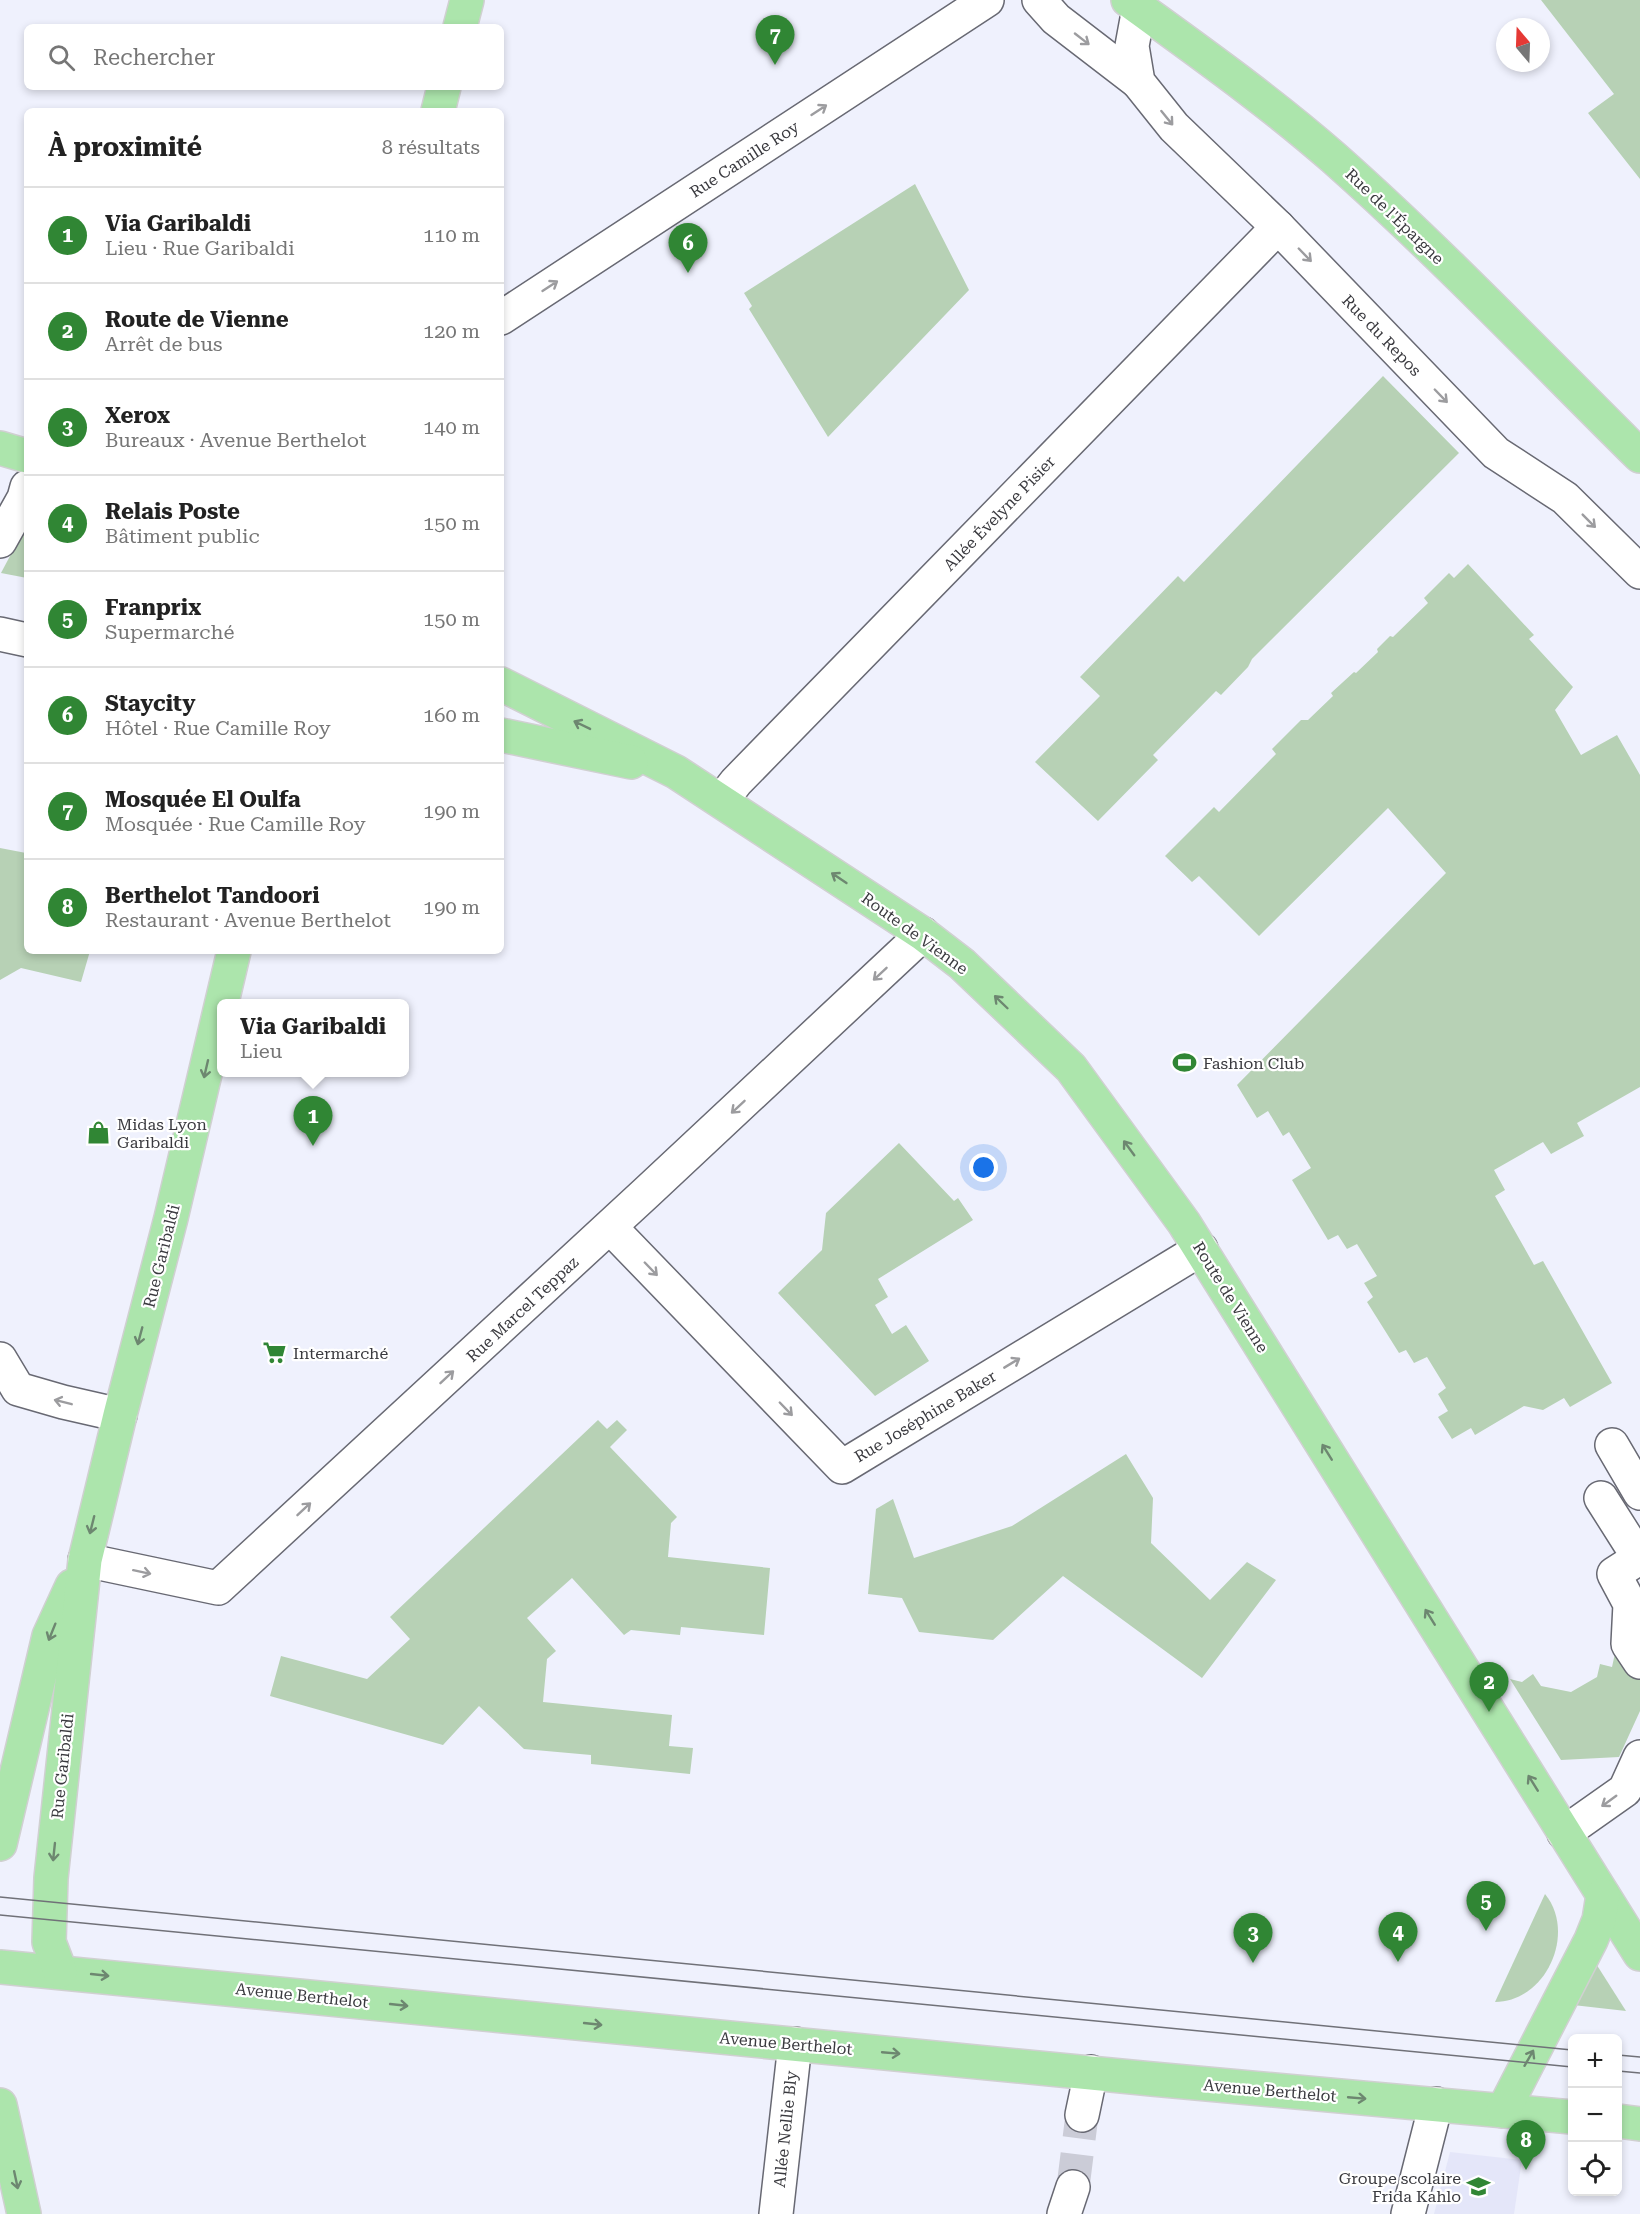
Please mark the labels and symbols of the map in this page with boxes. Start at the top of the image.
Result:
pin: 7 [756,16,794,65]
north arrow [1496,18,1550,72]
one-way arrow [1074,32,1090,45]
one-way arrow [810,104,826,116]
one-way arrow [1160,110,1173,126]
street label: Rue Camille Roy [686,117,803,202]
street label: Rue de l'Épargne [1342,165,1448,268]
pin: 6 [668,224,708,273]
one-way arrow [1298,248,1313,263]
one-way arrow [541,280,558,292]
street label: Rue du Repos [1338,291,1425,380]
one-way arrow [1433,388,1448,403]
street label: Allée Évelyne Pisier [940,452,1059,575]
one-way arrow [1581,514,1596,528]
one-way arrow [573,718,591,730]
one-way arrow [831,872,848,884]
street label: Route de Vienne [858,888,972,979]
one-way arrow [873,966,888,980]
one-way arrow [994,995,1009,1009]
sports icon: Fashion Club [1172,1050,1198,1076]
place label: Fashion Club [1203,1054,1304,1073]
one-way arrow [200,1059,211,1079]
pin: 1 [294,1096,332,1146]
one-way arrow [731,1100,746,1114]
place label: Midas Lyon Garibaldi [117,1115,207,1152]
shop icon: Midas Lyon Garibaldi [86,1120,112,1146]
one-way arrow [1123,1140,1136,1156]
your location [969,1153,998,1182]
street label: Rue Garibaldi [139,1202,184,1310]
street label: Route de Vienne [1189,1238,1272,1356]
street label: Rue Marcel Teppaz [463,1252,582,1366]
one-way arrow [643,1262,658,1277]
one-way arrow [134,1326,146,1345]
supermarket icon: Intermarché [262,1340,288,1366]
place label: Intermarché [293,1344,388,1363]
one-way arrow [1003,1357,1020,1369]
street label: Rue Joséphine Baker [851,1366,1000,1466]
one-way arrow [440,1370,455,1384]
one-way arrow [53,1395,72,1407]
one-way arrow [779,1401,793,1416]
one-way arrow [1321,1444,1333,1461]
one-way arrow [296,1502,311,1516]
one-way arrow [86,1515,98,1534]
one-way arrow [131,1567,151,1578]
one-way arrow [1424,1609,1437,1626]
one-way arrow [45,1622,56,1641]
pin: 2 [1470,1662,1508,1712]
street label: Rue Garibaldi [48,1712,77,1820]
one-way arrow [1527,1775,1539,1792]
one-way arrow [1602,1795,1618,1807]
one-way arrow [48,1841,59,1861]
pin: 5 [1466,1882,1506,1931]
pin: 4 [1378,1912,1418,1962]
pin: 3 [1234,1914,1272,1963]
one-way arrow [90,1970,110,1981]
street label: Avenue Berthelot [235,1979,369,2012]
one-way arrow [388,2000,408,2011]
one-way arrow [582,2019,602,2030]
street label: Avenue Berthelot [719,2028,853,2059]
one-way arrow [881,2048,901,2059]
one-way arrow [1524,2050,1536,2067]
street label: Allée Nellie Bly [770,2069,801,2188]
street label: Avenue Berthelot [1203,2075,1337,2106]
one-way arrow [1347,2093,1367,2104]
pin: 8 [1506,2120,1546,2170]
place label: Groupe scolaire Frida Kahlo [1339,2169,1461,2206]
one-way arrow [11,2170,23,2189]
school or university icon: Groupe scolaire Frida Kahlo [1466,2174,1492,2200]

